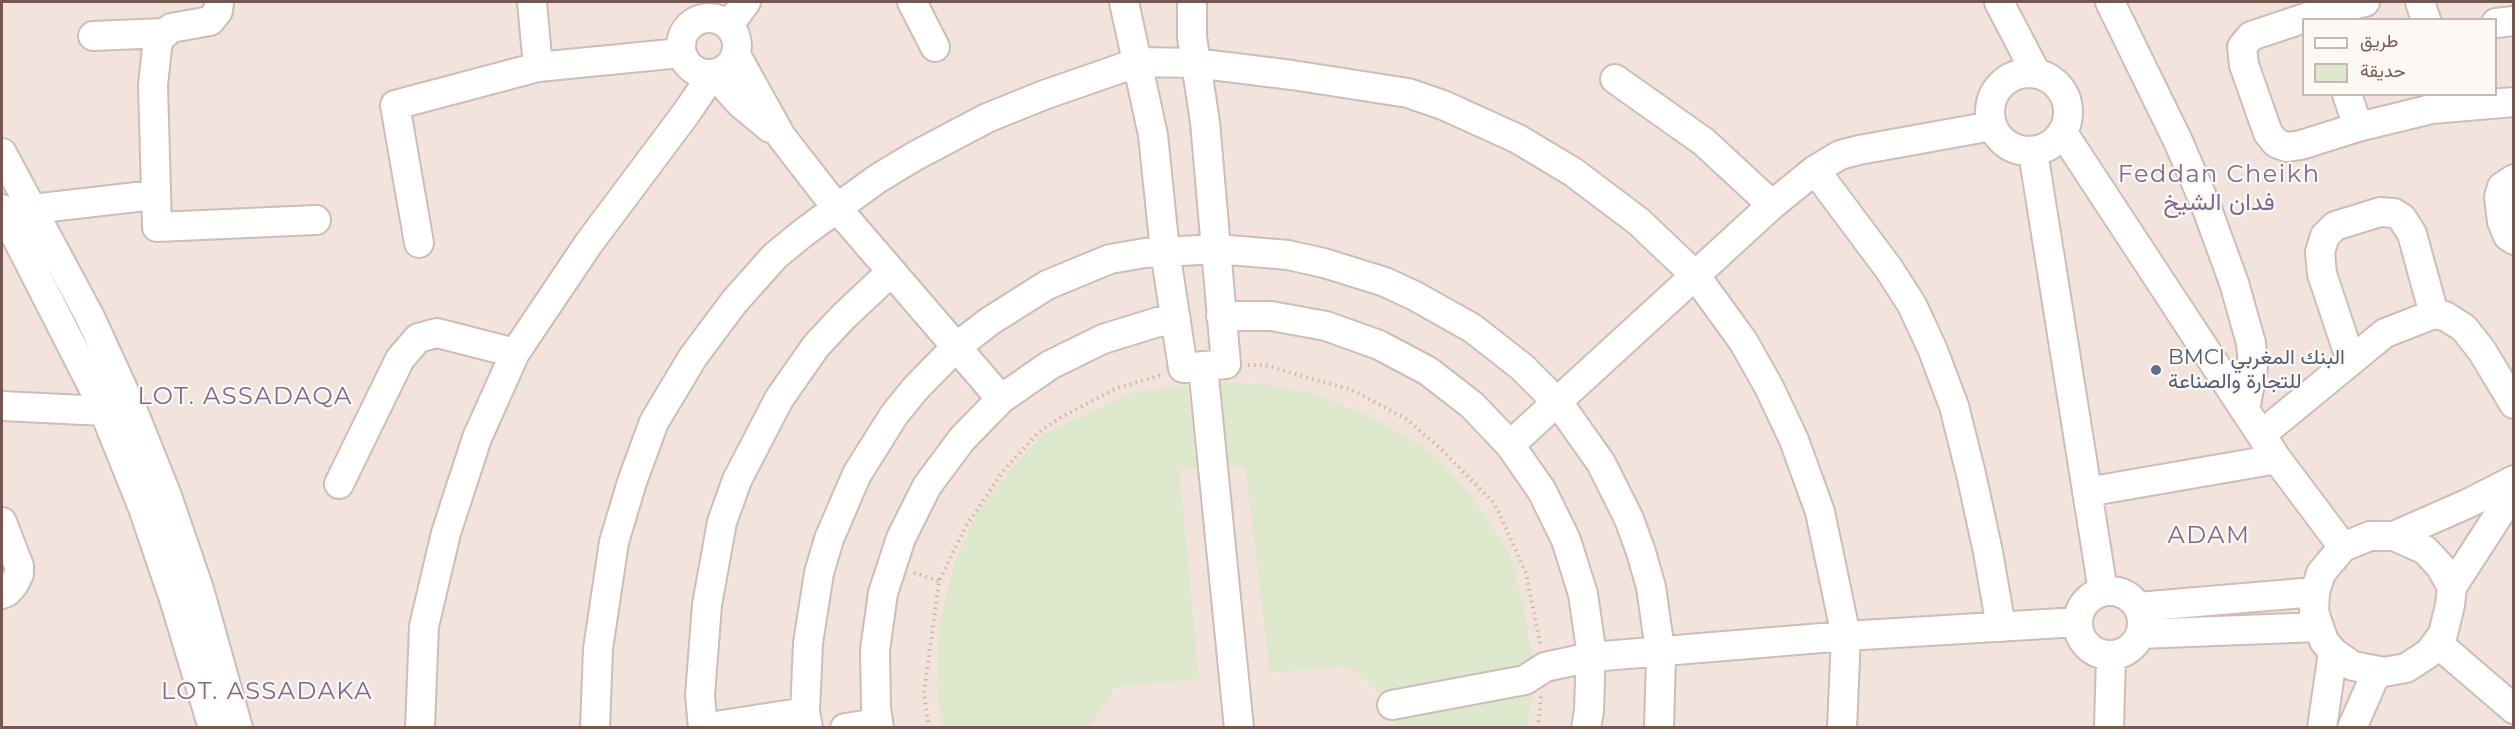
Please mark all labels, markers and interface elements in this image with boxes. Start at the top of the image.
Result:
legend [2302,18,2497,96]
text: طريق [2360,30,2398,52]
text: حديقة [2360,60,2406,82]
district label: Feddan Cheikh فدان الشيخ [2118,161,2320,217]
place label: BMCI البنك المغربي للتجارة والصناعة [2168,345,2345,395]
marker: BMCI البنك المغربي للتجارة والصناعة [2149,363,2163,377]
district label: LOT. ASSADAQA [137,383,353,411]
district label: ADAM [2168,522,2250,550]
district label: LOT. ASSADAKA [161,678,373,706]

